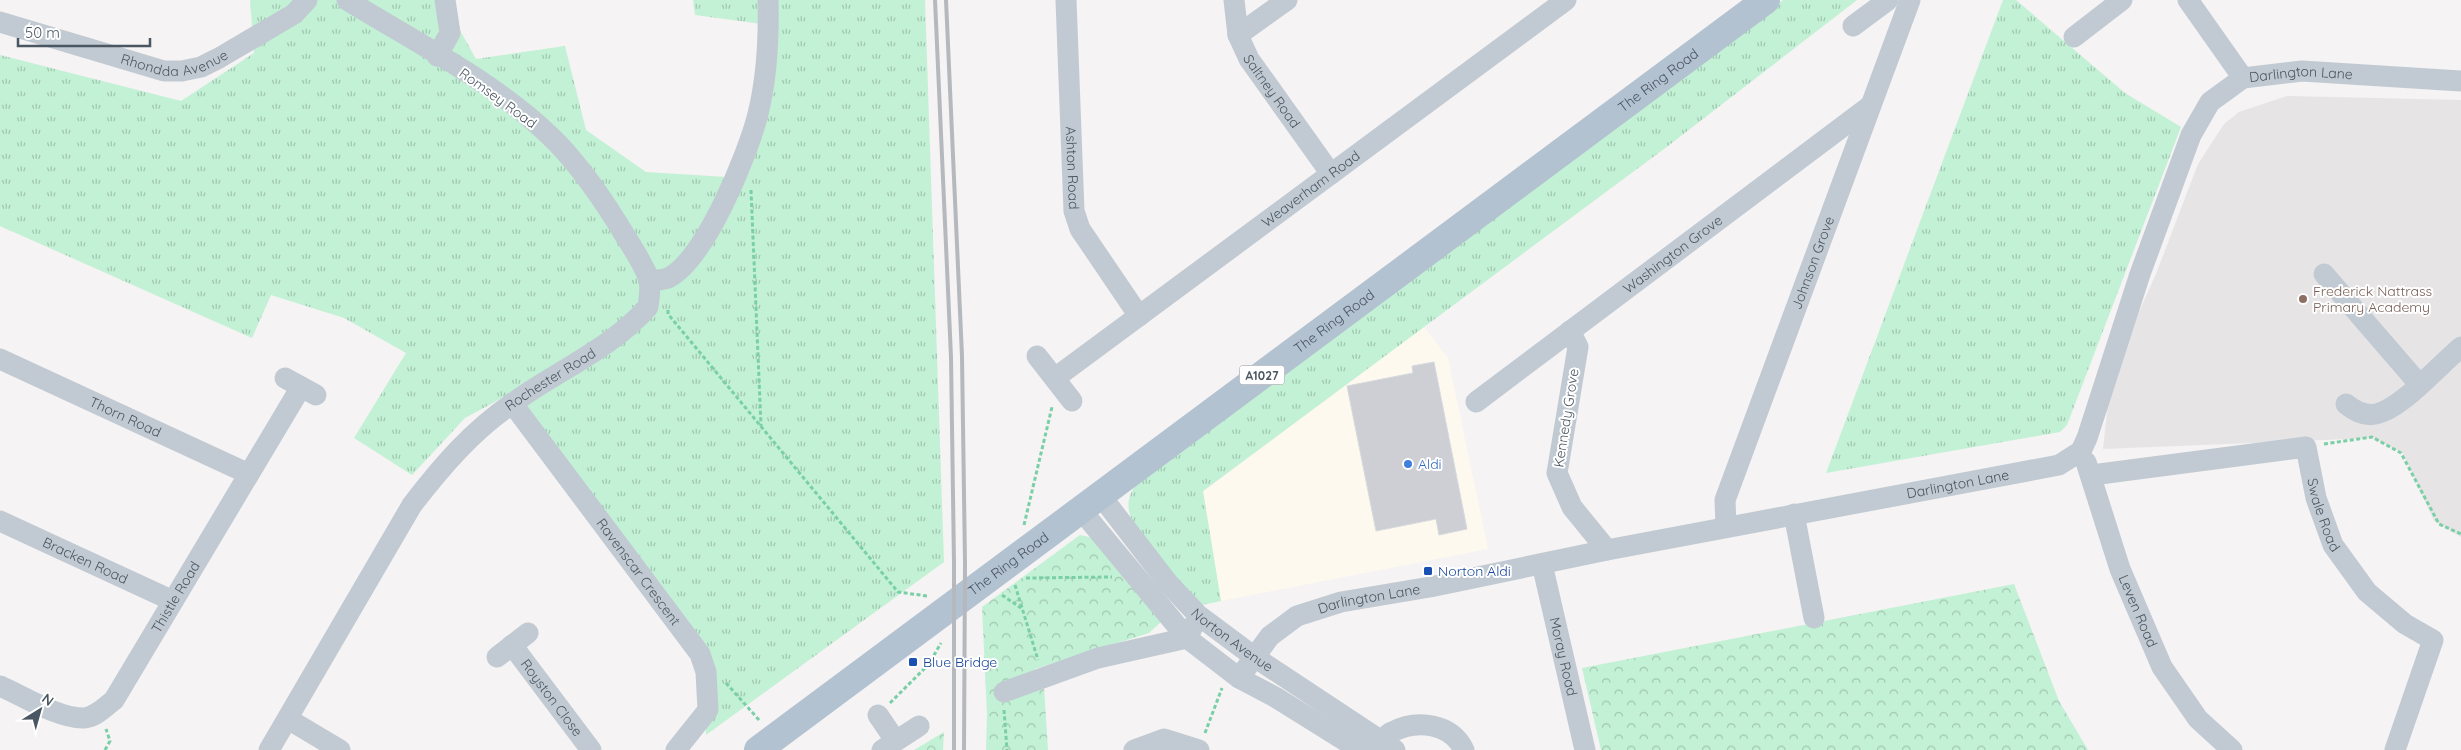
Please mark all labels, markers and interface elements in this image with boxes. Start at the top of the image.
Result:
scale bar [18,15,150,47]
text: 50 m [25,23,60,42]
street label: The Ring Road [1614,44,1702,116]
street label: Rhondda Avenue [119,46,231,80]
street label: Saltney Road [1239,52,1304,132]
street label: Darlington Lane [2248,62,2353,86]
street label: Romsey Road [456,64,540,132]
street label: Ashton Road [1062,126,1083,210]
street label: Weaverham Road [1258,147,1363,231]
street label: Washington Grove [1619,211,1726,297]
street label: Johnson Grove [1787,214,1838,312]
place label: Frederick Nattrass Primary Academy [2313,282,2432,316]
street label: The Ring Road [1290,286,1378,357]
marker: Frederick Nattrass Primary Academy [2297,293,2309,305]
street label: Rochester Road [501,344,599,415]
road number: A1027 [1240,366,1284,384]
street label: Kennedy Grove [1549,367,1583,469]
street label: Thorn Road [87,393,164,441]
place label: Aldi [1418,455,1442,473]
marker: Aldi [1402,458,1414,470]
street label: Darlington Lane [1905,466,2011,502]
street label: Swale Road [2303,477,2344,556]
street label: Ravenscar Crescent [592,515,685,629]
street label: The Ring Road [964,528,1052,600]
street label: Bracken Road [40,533,131,588]
street label: Thistle Road [147,558,204,636]
place label: Norton Aldi [1438,562,1511,580]
marker: Norton Aldi [1422,565,1434,577]
street label: Leven Road [2115,572,2161,650]
street label: Darlington Lane [1315,580,1422,618]
street label: Norton Avenue [1187,604,1277,676]
street label: Moray Road [1546,615,1581,698]
place label: Blue Bridge [923,653,997,671]
street label: Royston Close [517,655,587,740]
marker: Blue Bridge [907,656,919,668]
north arrow [15,685,65,735]
text: N [38,689,57,710]

